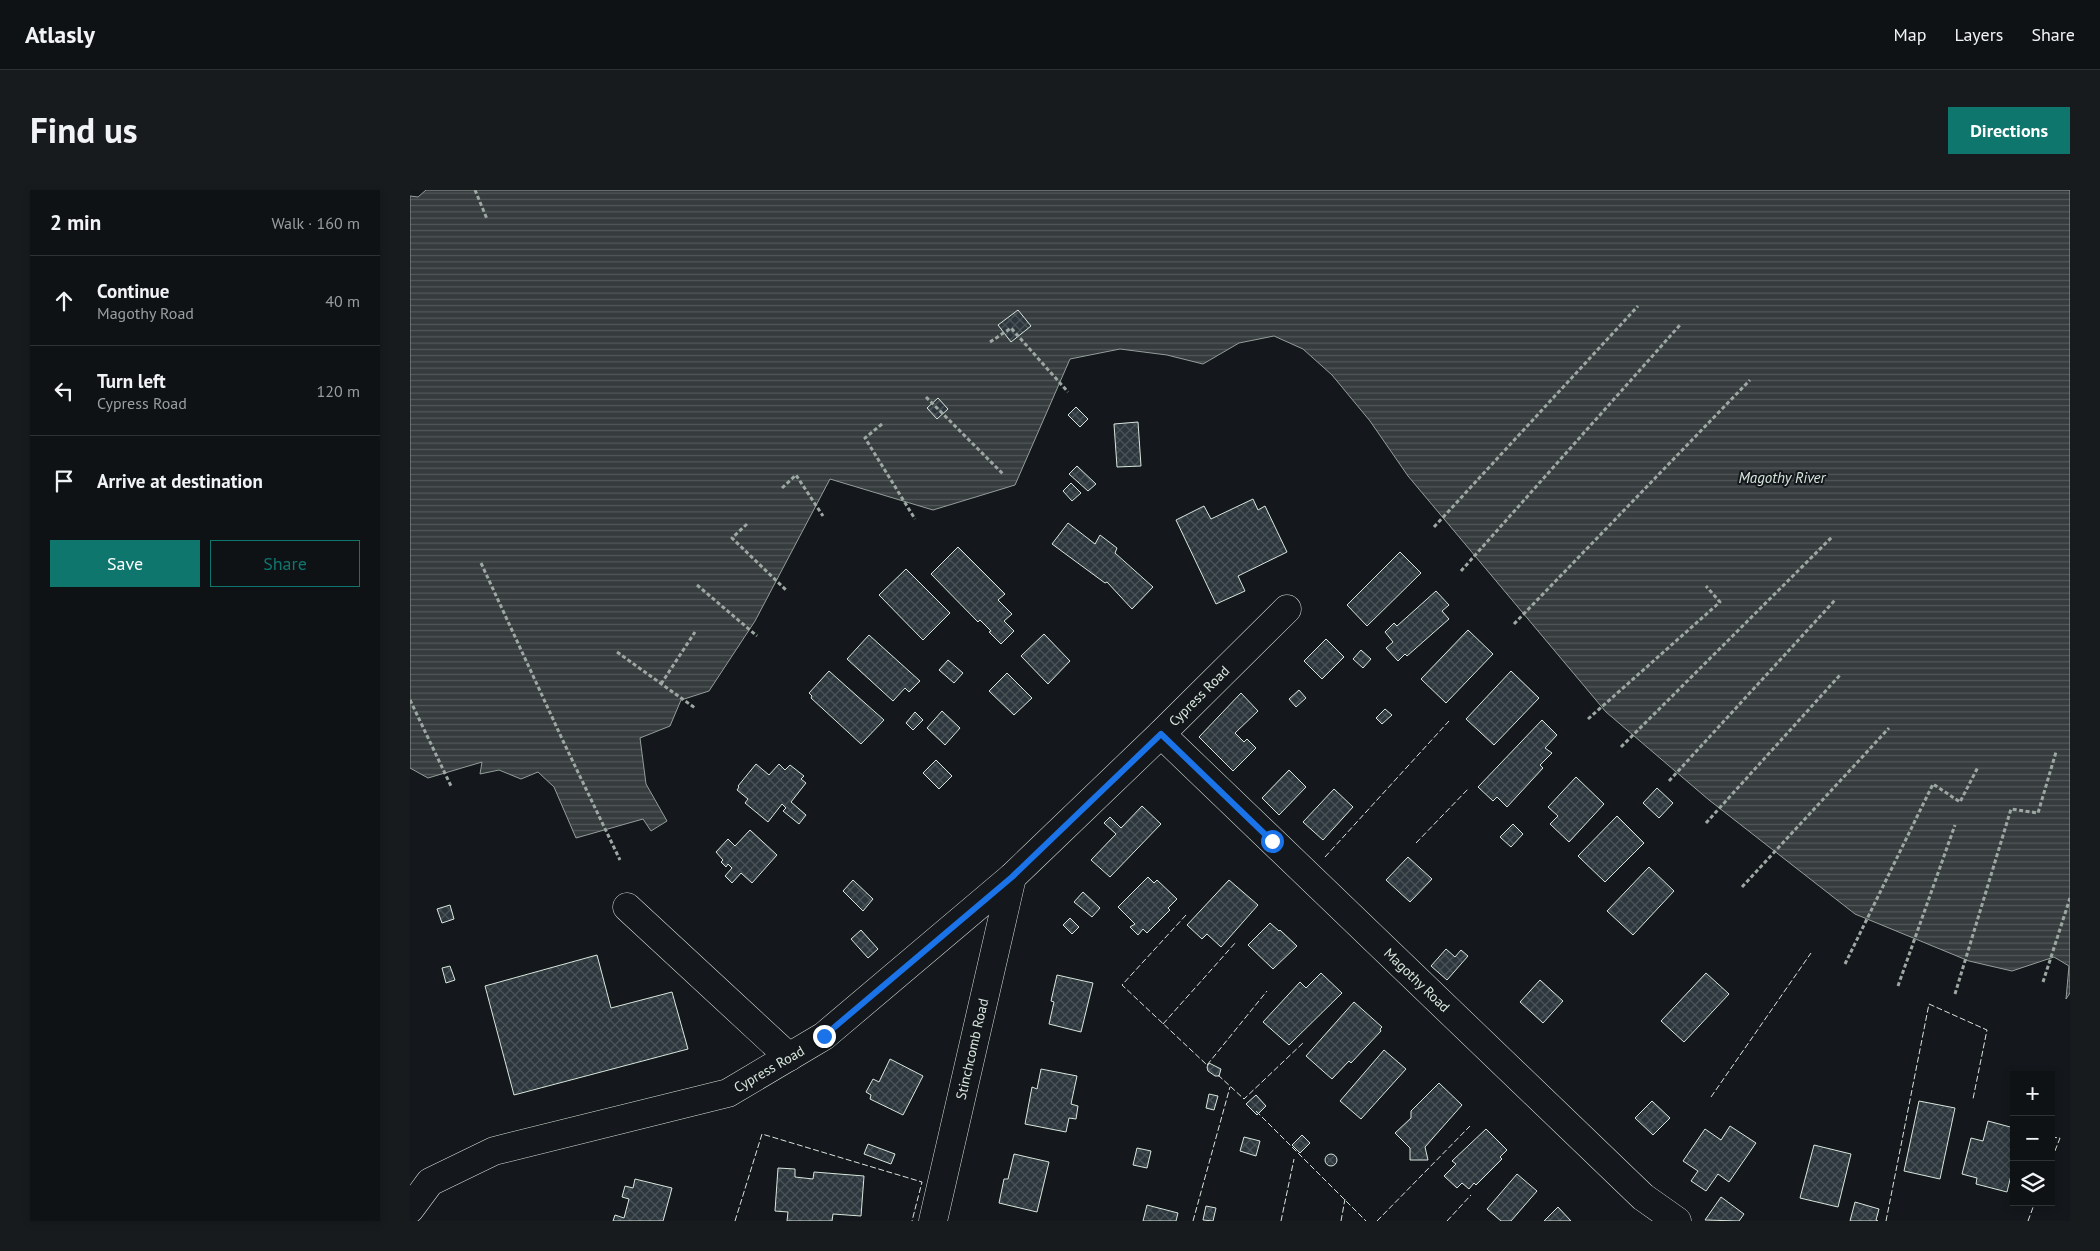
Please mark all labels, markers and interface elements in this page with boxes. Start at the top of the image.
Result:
text: Atlasly [25,19,95,50]
text: Map [1894,23,1926,46]
text: Layers [1954,23,2003,46]
text: Share [2031,23,2075,46]
text: Find us [30,107,138,153]
button: Directions [1948,107,2070,154]
text: 2 min [50,209,101,236]
text: Walk · 160 m [271,213,360,233]
text: Continue [97,279,169,303]
icon: ahead [50,287,78,315]
text: 40 m [325,291,360,311]
text: Magothy Road [97,303,194,323]
text: Turn left [97,369,166,393]
icon: left [50,377,78,405]
text: 120 m [317,381,360,401]
text: Cypress Road [97,393,187,413]
icon: arrive [50,467,78,495]
water label: Magothy River [1739,468,1827,487]
text: Arrive at destination [97,469,263,493]
button: Save [50,540,200,587]
button: Share [210,540,360,587]
street label: Cypress Road [1165,662,1233,730]
route start [1261,830,1284,853]
street label: Magothy Road [1380,944,1454,1016]
street label: Stinchcomb Road [952,997,992,1101]
route end [813,1025,836,1048]
street label: Cypress Road [730,1042,808,1096]
map controls [2010,1071,2055,1206]
button: + [2010,1071,2055,1116]
button: − [2010,1116,2055,1161]
button: layers [2010,1161,2055,1206]

